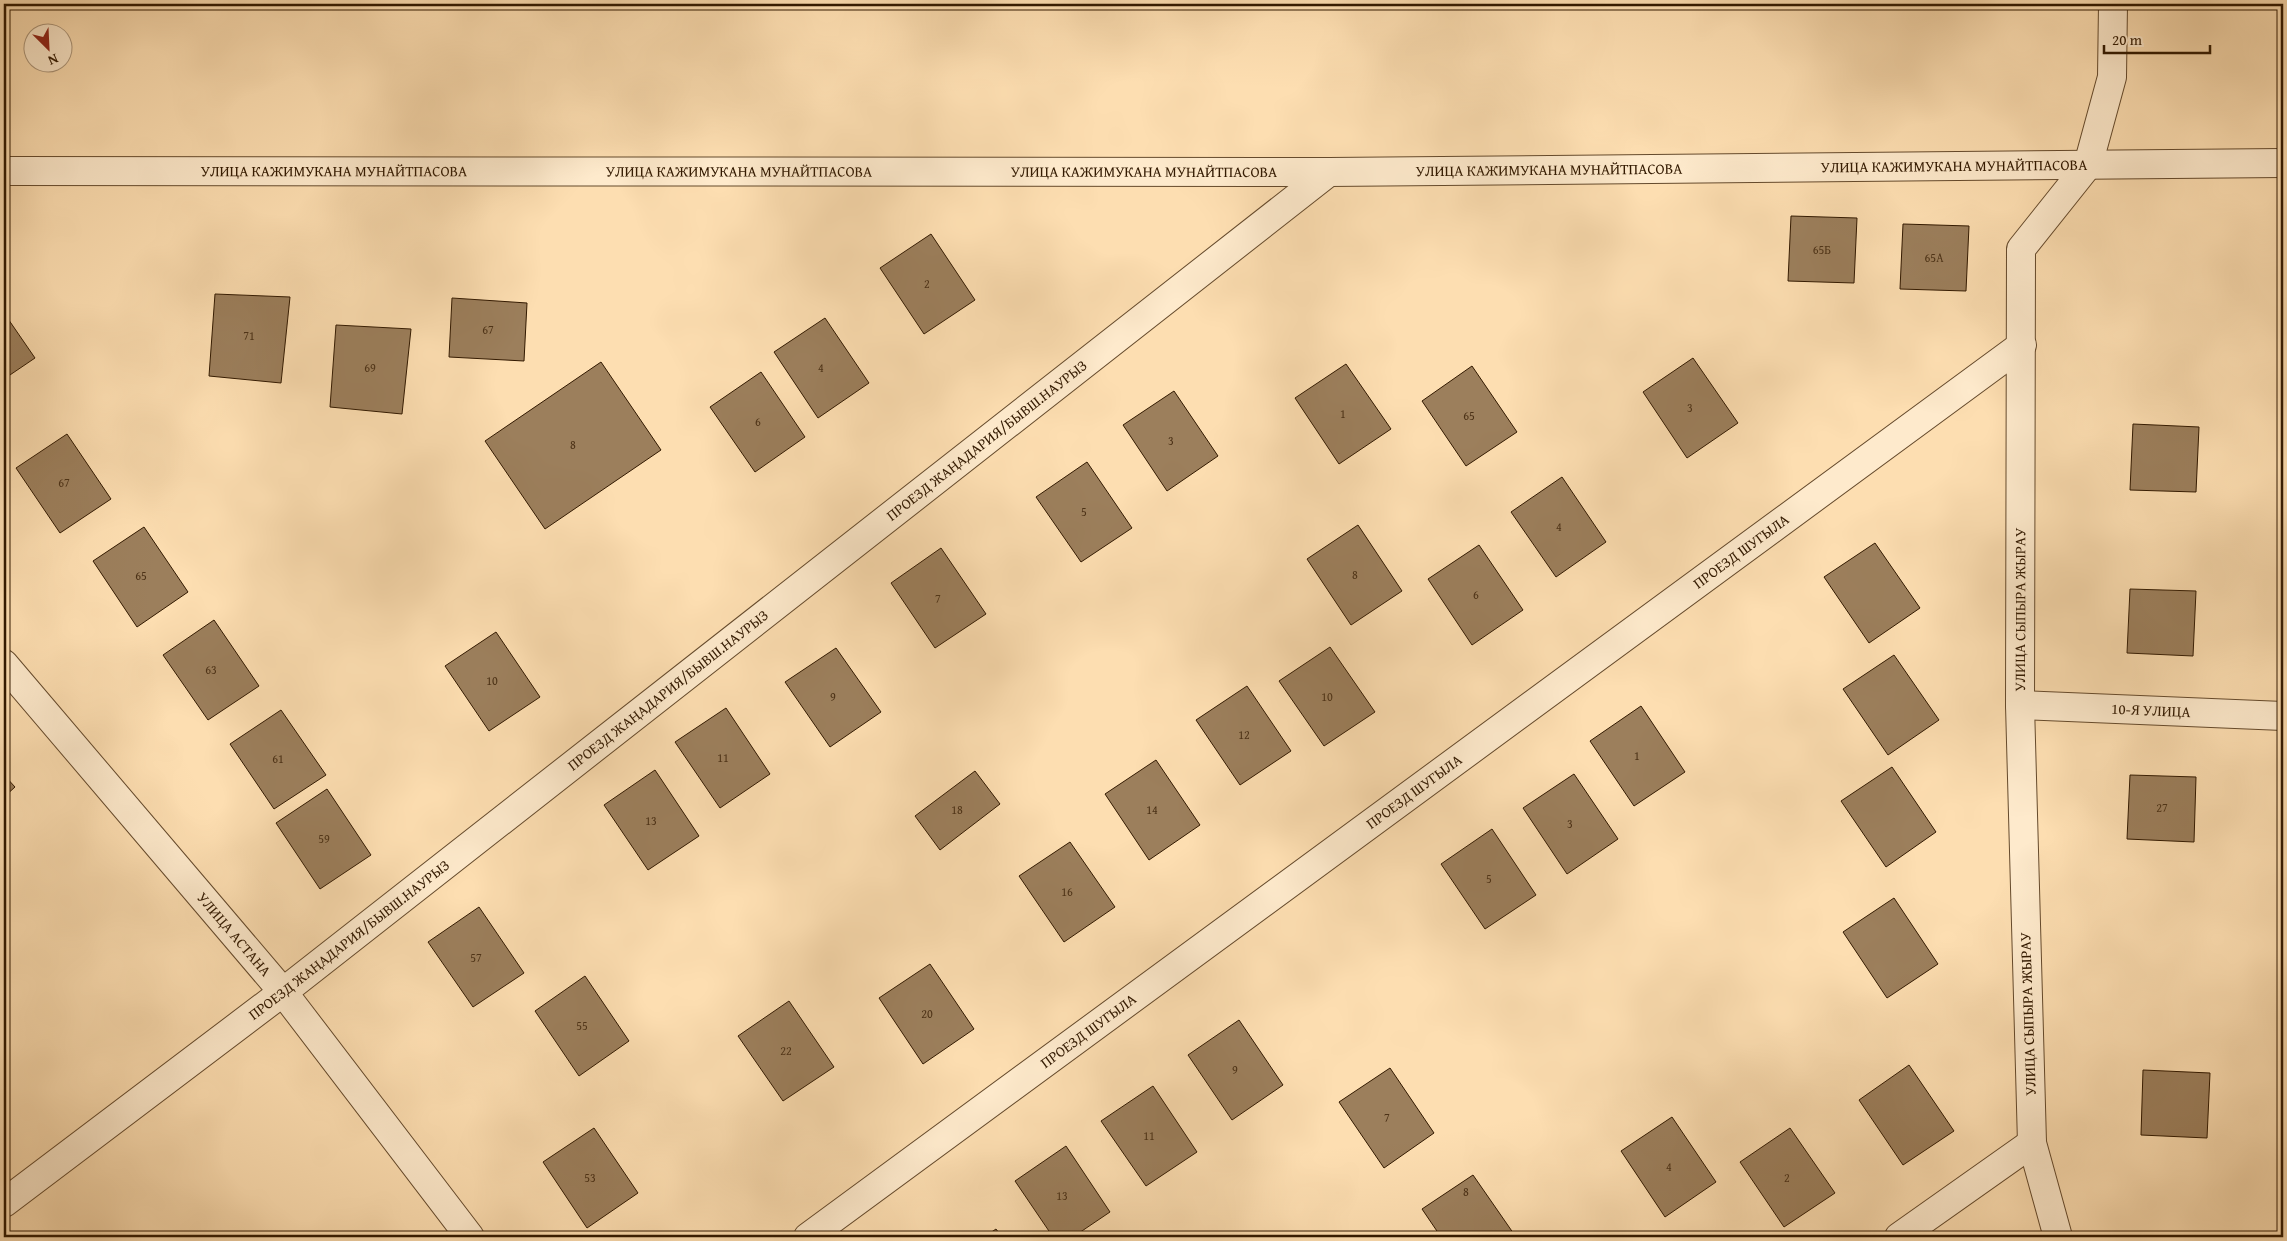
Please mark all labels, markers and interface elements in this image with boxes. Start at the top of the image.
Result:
north arrow [22,22,72,72]
scale bar [2104,22,2211,54]
text: 20 m [2112,29,2143,50]
text: N [44,49,62,71]
street label: УЛИЦА КАЖИМУКАНА МУНАЙТПАСОВА [1821,154,2087,177]
street label: УЛИЦА КАЖИМУКАНА МУНАЙТПАСОВА [1416,158,1682,181]
street label: УЛИЦА КАЖИМУКАНА МУНАЙТПАСОВА [201,160,467,181]
street label: УЛИЦА КАЖИМУКАНА МУНАЙТПАСОВА [606,160,872,182]
street label: УЛИЦА КАЖИМУКАНА МУНАЙТПАСОВА [1011,161,1277,182]
house number: 65Б [1813,241,1831,258]
house number: 65А [1925,249,1944,266]
house number: 2 [924,275,930,292]
house number: 67 [482,321,494,338]
house number: 71 [243,327,255,344]
street label: ПРОЕЗД ЖАҢАДАРИЯ/БЫВШ.НАУРЫЗ [882,355,1091,525]
house number: 69 [364,359,376,376]
house number: 4 [818,359,824,376]
house number: 3 [1687,399,1693,416]
house number: 1 [1340,405,1346,422]
house number: 65 [1463,407,1475,424]
house number: 6 [755,413,761,430]
house number: 3 [1168,432,1174,449]
house number: 8 [570,436,576,453]
house number: 67 [58,474,70,491]
house number: 5 [1081,503,1087,520]
street label: ПРОЕЗД ШУГЫЛА [1689,509,1793,593]
house number: 4 [1556,518,1562,535]
street label: УЛИЦА СЫПЫРА ЖЫРАУ [2009,527,2030,692]
house number: 8 [1352,566,1358,583]
house number: 65 [135,567,147,584]
house number: 6 [1473,586,1479,603]
house number: 7 [935,590,941,607]
street label: ПРОЕЗД ЖАҢАДАРИЯ/БЫВШ.НАУРЫЗ [563,604,773,775]
house number: 63 [205,661,217,678]
house number: 10 [486,672,498,689]
house number: 9 [830,688,836,705]
house number: 10 [1321,688,1333,705]
street label: 10-Я УЛИЦА [2111,698,2191,722]
house number: 12 [1238,726,1250,743]
house number: 1 [1634,747,1640,764]
house number: 11 [717,749,729,766]
street label: ПРОЕЗД ШУГЫЛА [1361,749,1466,834]
house number: 61 [272,750,284,767]
house number: 27 [2156,799,2168,816]
house number: 18 [951,801,963,818]
house number: 14 [1146,801,1158,818]
house number: 13 [645,812,657,829]
house number: 3 [1567,815,1573,832]
house number: 59 [318,830,330,847]
street label: ПРОЕЗД ЖАҢАДАРИЯ/БЫВШ.НАУРЫЗ [244,854,454,1025]
house number: 5 [1486,870,1492,887]
house number: 16 [1061,883,1073,900]
street label: УЛИЦА АСТАНА [192,887,276,981]
street label: УЛИЦА СЫПЫРА ЖЫРАУ [2014,931,2041,1096]
house number: 57 [470,949,482,966]
street label: ПРОЕЗД ШУГЫЛА [1036,988,1140,1073]
house number: 20 [921,1005,933,1022]
house number: 55 [576,1017,588,1034]
house number: 22 [780,1042,792,1059]
house number: 9 [1232,1061,1238,1078]
house number: 7 [1384,1109,1390,1126]
house number: 11 [1143,1127,1155,1144]
house number: 4 [1666,1158,1672,1175]
house number: 53 [584,1169,596,1186]
house number: 2 [1784,1169,1790,1186]
house number: 8 [1463,1183,1469,1200]
house number: 13 [1056,1187,1068,1204]

